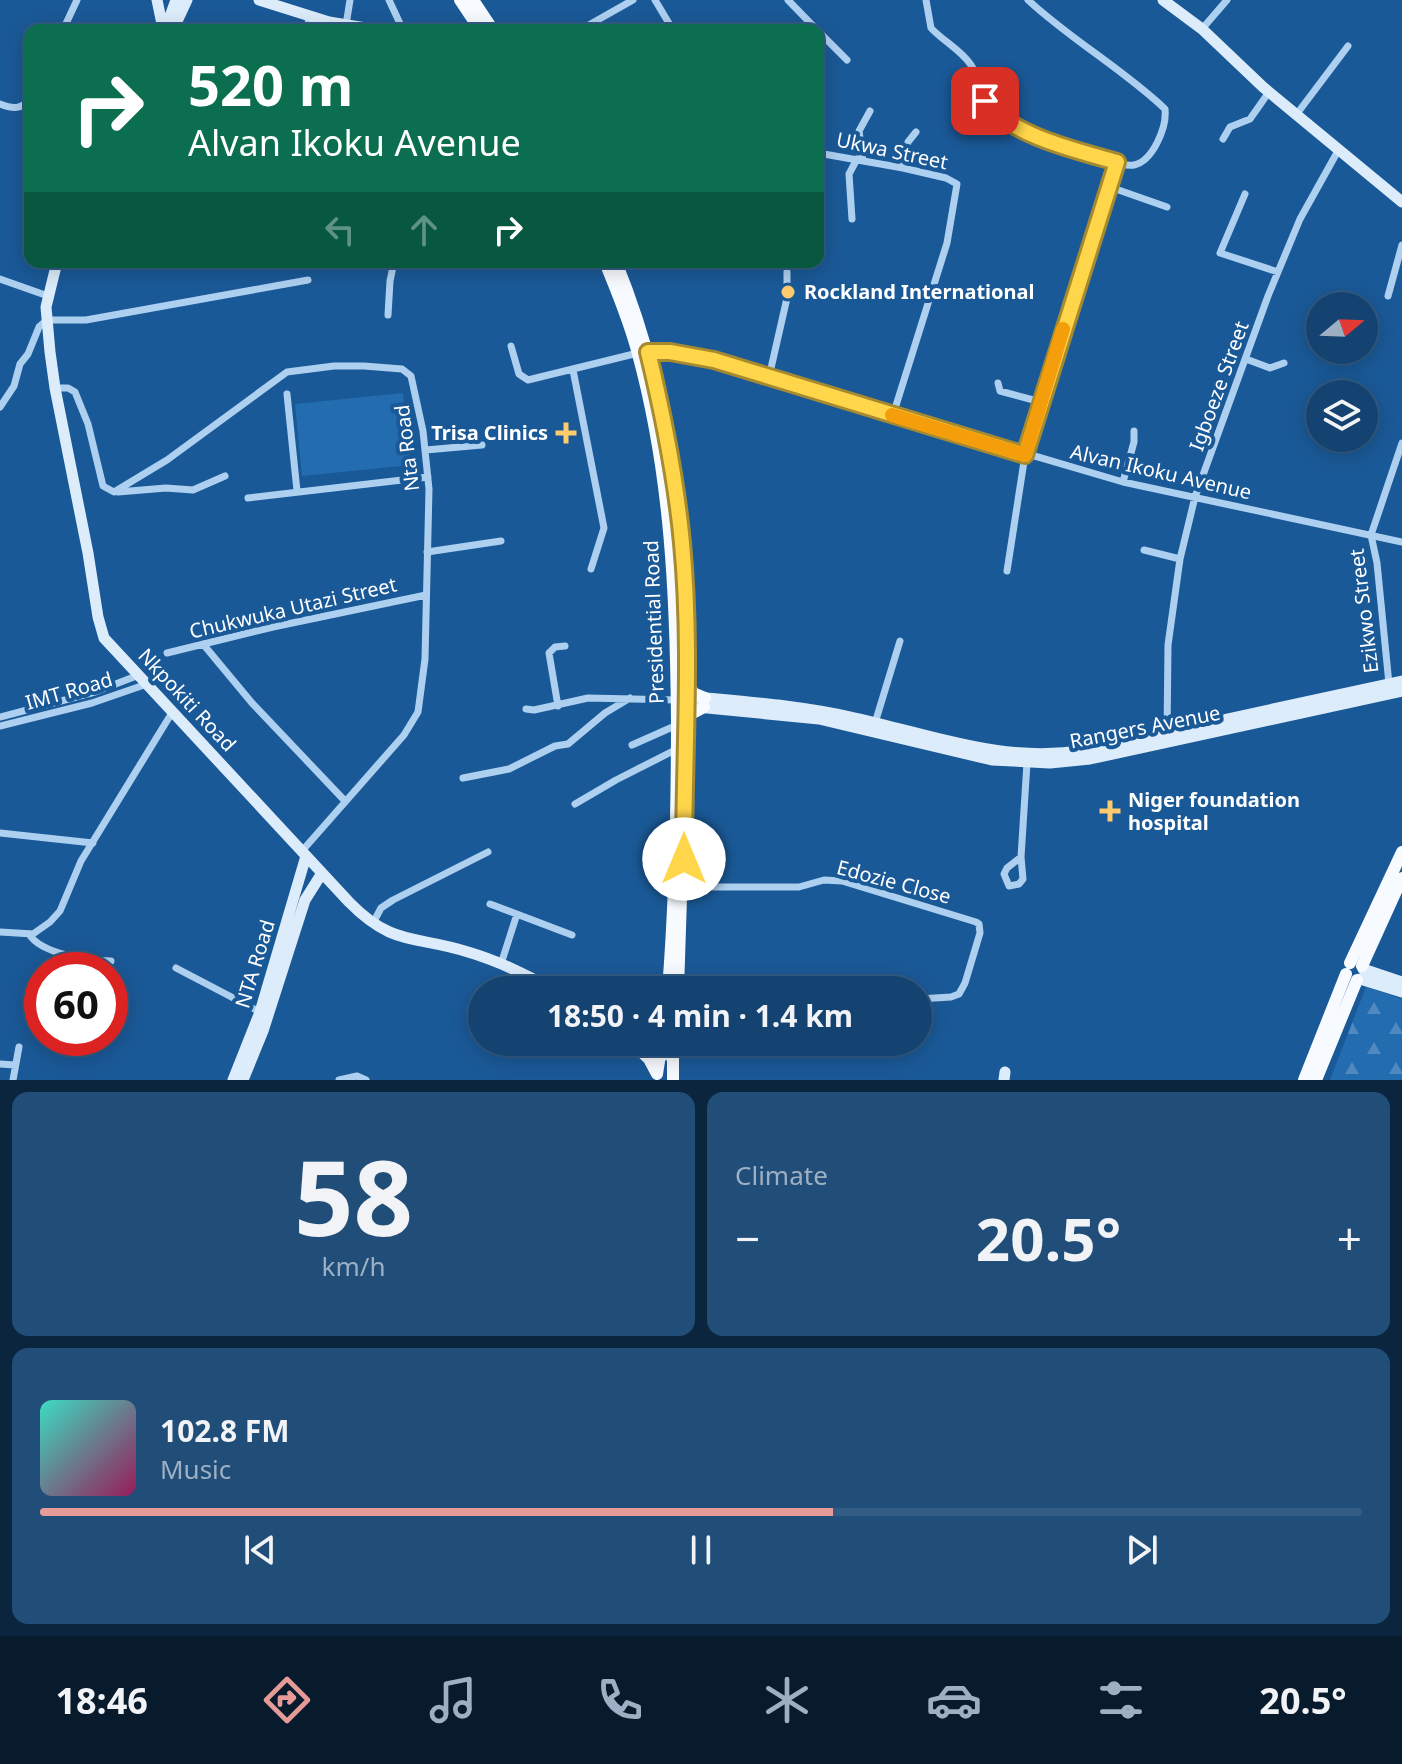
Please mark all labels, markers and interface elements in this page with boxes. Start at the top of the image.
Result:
text: 520 m [188,46,353,122]
icon: right [56,56,160,160]
pin [951,67,1019,135]
icon: arrive [963,79,1007,123]
text: Alvan Ikoku Avenue [188,118,521,167]
street label: Ukwa Street [834,126,950,175]
icon: left [318,208,362,252]
icon: ahead [402,208,446,252]
icon: right [486,208,530,252]
place label: Rockland International [804,278,1035,305]
marker: Rockland International [779,283,797,301]
north arrow [1306,292,1378,364]
map controls [1306,292,1378,452]
street label: Igboeze Street [1183,317,1255,454]
button: layers [1306,380,1378,452]
street label: Nta Road [388,403,425,493]
place label: Trisa Clinics [431,419,548,446]
marker: Trisa Clinics [555,422,577,444]
street label: Alvan Ikoku Avenue [1068,438,1254,505]
street label: Presidential Road [637,540,670,704]
street label: Ezikwo Street [1342,547,1385,675]
street label: Chukwuka Utazi Street [187,571,399,644]
street label: Nkpokiti Road [133,642,242,757]
street label: IMT Road [22,665,116,716]
street label: Rangers Avenue [1067,699,1223,754]
place label: Niger foundation hospital [1128,786,1300,836]
marker: Niger foundation hospital [1099,800,1121,822]
position arrow [642,817,726,901]
street label: Edozie Close [834,853,954,910]
street label: NTA Road [228,916,281,1011]
speed limit sign: 60 [24,952,128,1056]
text: 18:50 · 4 min · 1.4 km [547,995,853,1036]
text: 58 [294,1125,413,1266]
text: Climate [735,1157,828,1193]
text: 20.5° [976,1197,1121,1279]
text: − [735,1208,760,1268]
text: + [1337,1208,1362,1268]
text: km/h [322,1248,385,1284]
text: 102.8 FM [160,1410,290,1451]
text: Music [160,1451,231,1487]
icon: previous [238,1528,282,1572]
icon: pause [679,1528,723,1572]
icon: next [1120,1528,1164,1572]
icon: directions [259,1672,315,1728]
icon: music [425,1672,481,1728]
icon: phone [592,1672,648,1728]
icon: climate [759,1672,815,1728]
icon: car [926,1672,982,1728]
icon: filters [1093,1672,1149,1728]
text: 18:46 [55,1676,148,1725]
text: 20.5° [1259,1676,1347,1725]

